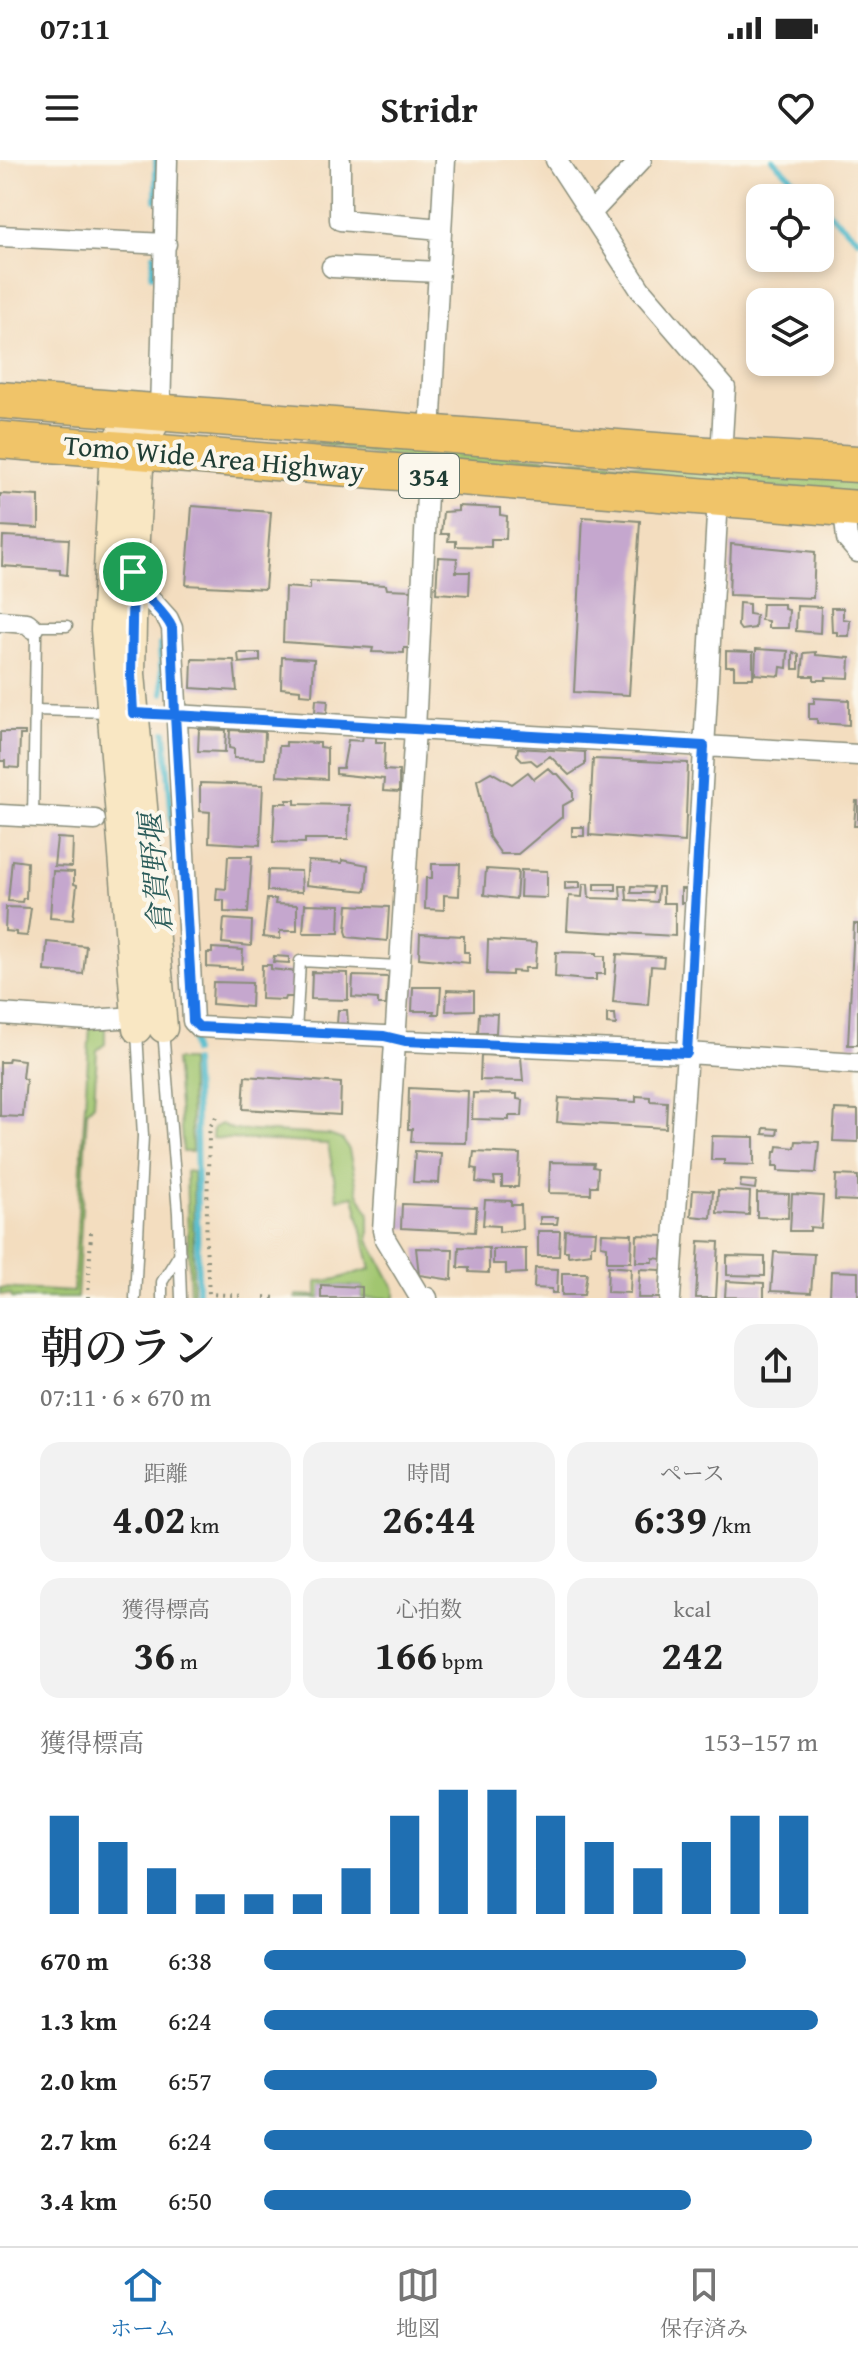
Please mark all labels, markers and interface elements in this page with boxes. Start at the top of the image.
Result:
text: 07:11 [40,6,111,50]
text: Stridr [380,82,478,135]
icon: menu [40,86,84,130]
icon: heart [774,86,818,130]
map controls [746,184,834,376]
button: locate [746,184,834,272]
button: layers [746,288,834,376]
street label: Tomo Wide Area Highway [62,423,366,491]
road number: 354 [399,454,459,498]
pin [99,538,167,606]
icon: arrive [111,550,155,594]
water label: 倉賀野堰 [127,807,182,936]
text: 朝のラン [40,1315,216,1379]
button: share [734,1324,818,1408]
text: 07:11 · 6 × 670 m [40,1377,211,1416]
text: 距離 [144,1457,188,1489]
text: 時間 [407,1457,451,1489]
text: ペース [660,1457,725,1489]
text: 4.02 [112,1489,185,1548]
text: 26:44 [382,1489,476,1548]
text: 6:39 [633,1489,707,1548]
text: km [185,1509,219,1541]
text: /km [707,1509,751,1541]
text: 獲得標高 [122,1593,210,1625]
text: 心拍数 [396,1593,462,1625]
text: kcal [674,1593,711,1625]
text: 36 [134,1625,175,1684]
text: 166 [375,1625,437,1684]
text: 242 [661,1625,723,1684]
text: m [175,1645,198,1677]
text: bpm [437,1645,483,1677]
text: 153–157 m [704,1722,818,1761]
text: 獲得標高 [40,1723,144,1762]
text: 670 m [40,1941,108,1980]
text: 6:38 [168,1941,212,1980]
text: 1.3 km [40,2001,117,2040]
text: 6:24 [168,2001,212,2040]
text: 2.0 km [40,2061,117,2100]
text: 6:57 [168,2061,212,2100]
text: 2.7 km [40,2121,117,2160]
text: 6:24 [168,2121,212,2160]
text: 3.4 km [40,2181,117,2220]
text: 6:50 [168,2181,212,2220]
tab: ホーム [110,2263,176,2344]
tab: 地図 [396,2263,440,2344]
tab: 保存済み [660,2263,748,2344]

